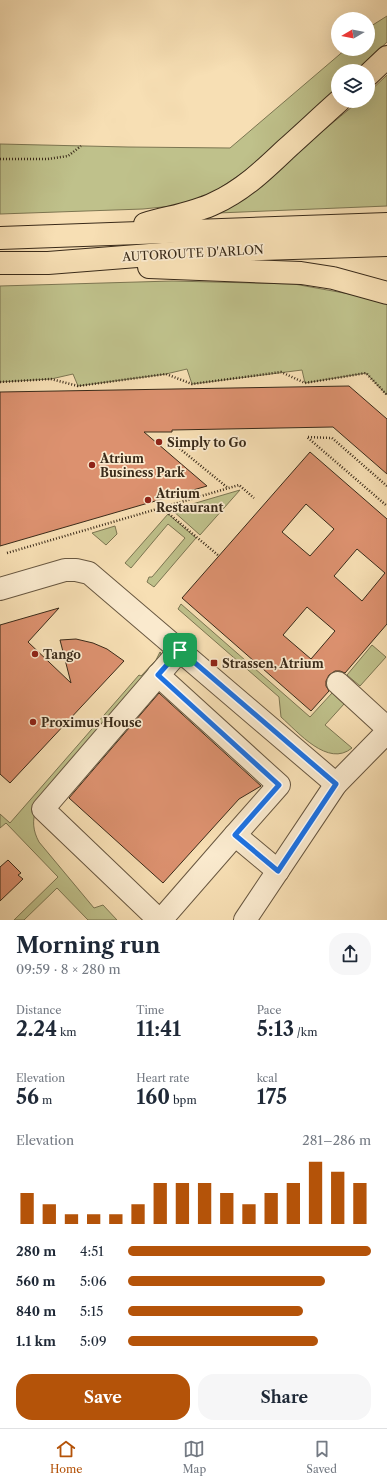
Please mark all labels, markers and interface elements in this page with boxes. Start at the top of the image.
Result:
north arrow [331,12,375,56]
map controls [331,12,375,108]
button: layers [331,64,375,108]
street label: AUTOROUTE D'ARLON [121,242,264,264]
place label: Simply to Go [167,435,247,450]
marker: Simply to Go [154,437,164,447]
place label: Atrium Business Park [99,451,186,480]
marker: Atrium Business Park [87,460,97,470]
place label: Atrium Restaurant [155,486,223,515]
marker: Atrium Restaurant [143,495,153,505]
pin [163,633,197,667]
icon: arrive [169,639,191,661]
place label: Tango [43,647,81,662]
marker: Tango [30,649,40,659]
place label: Strassen, Atrium [222,656,324,671]
marker: Strassen, Atrium [209,658,219,668]
place label: Proximus House [41,715,142,730]
marker: Proximus House [28,717,38,727]
text: Morning run [16,932,160,959]
button: share [329,933,371,975]
text: 09:59 · 8 × 280 m [16,961,121,977]
text: Distance [16,1003,62,1017]
text: Time [136,1003,164,1017]
text: Pace [257,1003,282,1017]
text: 2.24 [16,1017,57,1041]
text: 11:41 [136,1017,181,1041]
text: 5:13 [257,1017,294,1041]
text: km [57,1025,77,1039]
text: /km [294,1025,317,1039]
text: Elevation [16,1071,65,1085]
text: Heart rate [136,1071,189,1085]
text: kcal [257,1071,277,1085]
text: 56 [16,1085,39,1109]
text: 160 [136,1085,170,1109]
text: 175 [257,1085,287,1109]
text: m [39,1093,52,1107]
text: bpm [170,1093,197,1107]
text: Elevation [16,1132,74,1148]
text: 281–286 m [302,1132,371,1148]
text: 280 m [16,1243,56,1259]
text: 4:51 [80,1243,104,1259]
text: 560 m [16,1273,55,1289]
text: 5:06 [80,1273,107,1289]
text: 840 m [16,1303,56,1319]
text: 5:15 [80,1303,103,1319]
text: 1.1 km [16,1333,56,1349]
text: 5:09 [80,1333,107,1349]
button: Save [16,1374,190,1420]
button: Share [198,1374,371,1420]
tab: Home [50,1438,82,1476]
tab: Map [183,1438,206,1476]
tab: Saved [306,1438,337,1476]

